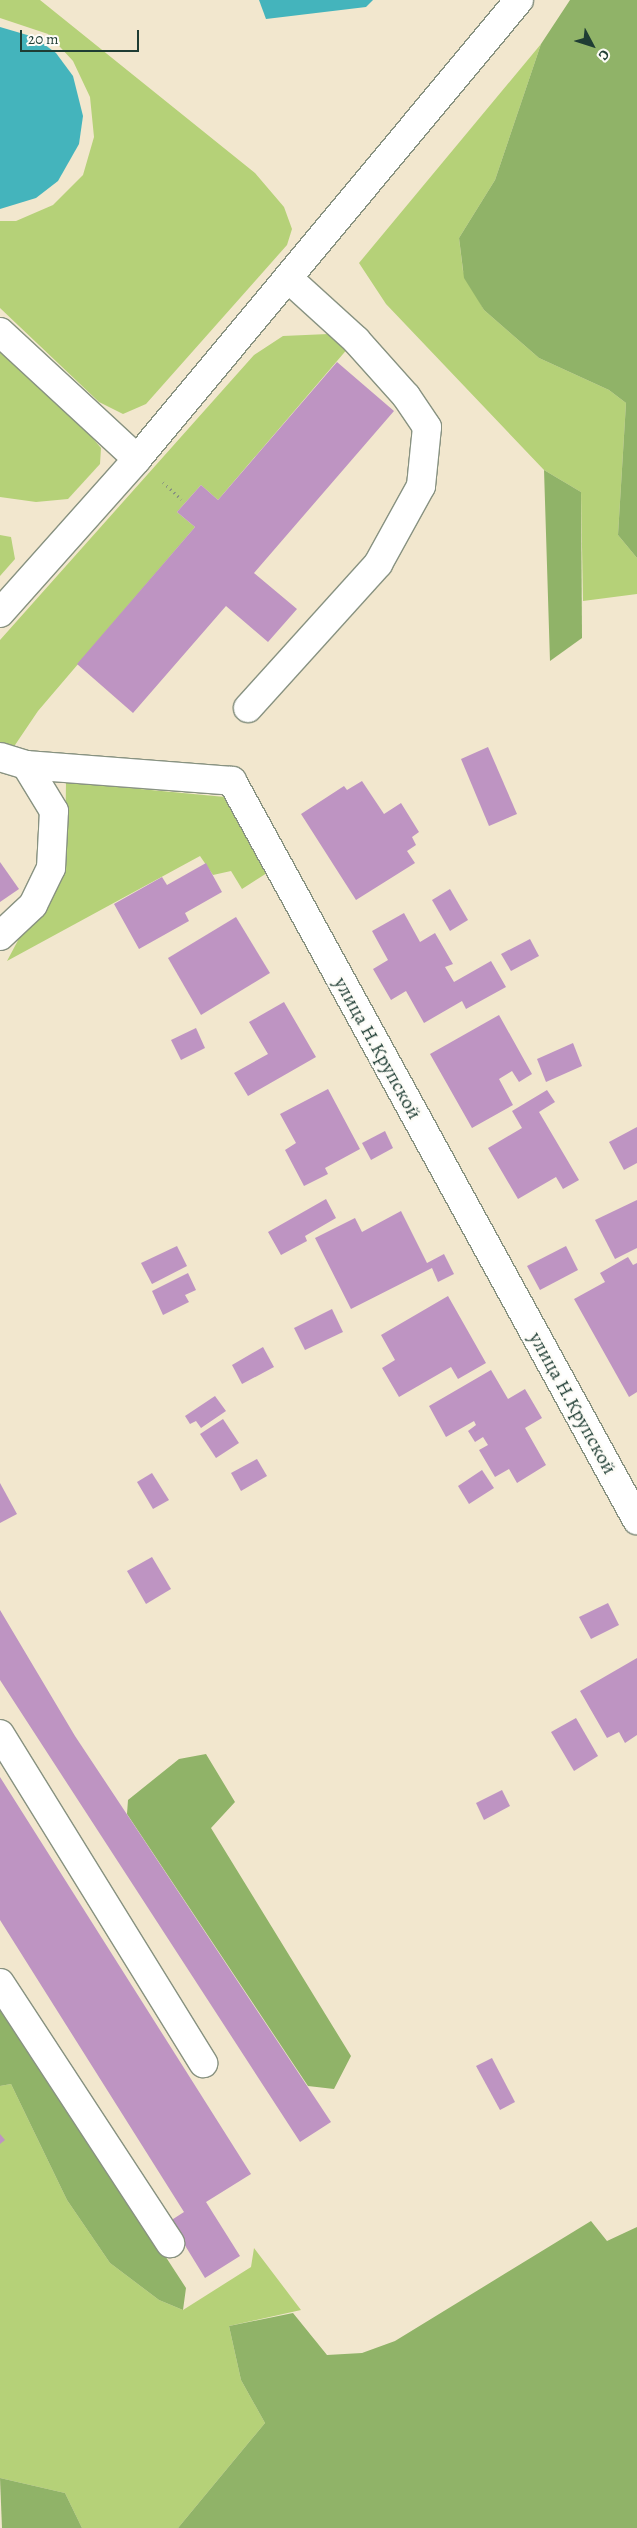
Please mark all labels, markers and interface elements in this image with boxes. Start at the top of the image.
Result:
scale bar [22,20,141,52]
north arrow [567,20,617,70]
text: 20 m [28,29,59,49]
text: С [594,46,614,64]
street label: улица Н.Крупской [329,973,427,1123]
street label: улица Н.Крупской [524,1328,622,1478]

